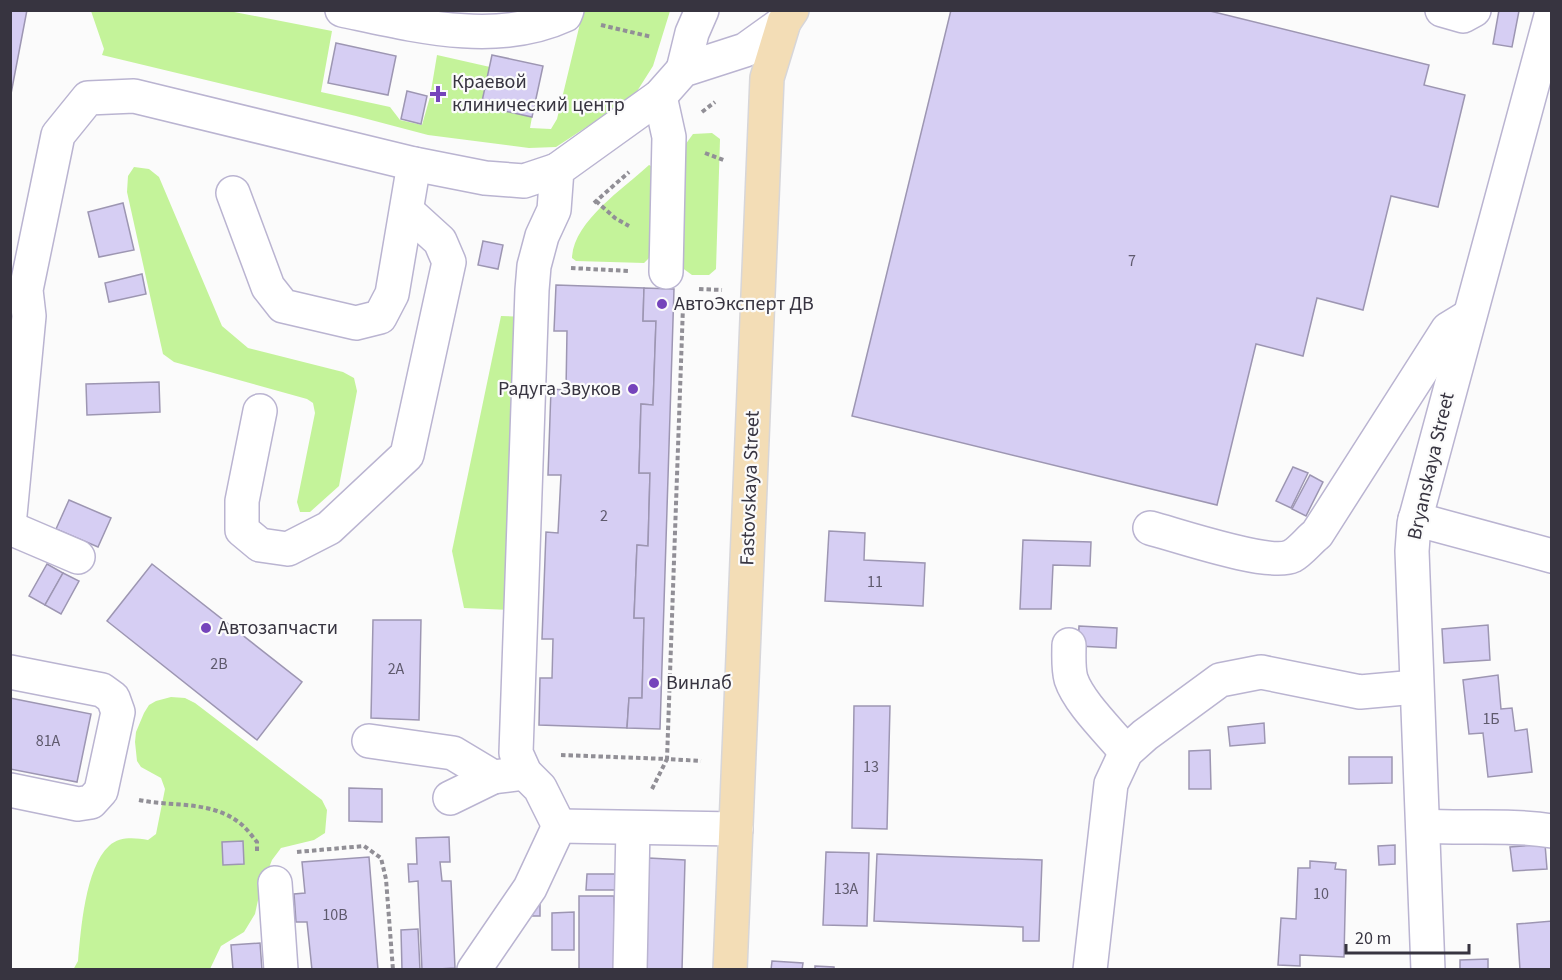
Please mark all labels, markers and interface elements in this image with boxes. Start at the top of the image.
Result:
place label: Краевой клинический центр [452,68,625,119]
marker: Краевой клинический центр [429,85,447,103]
house number: 7 [1128,250,1136,272]
place label: АвтоЭксперт ДВ [674,290,814,318]
marker: АвтоЭксперт ДВ [655,297,669,311]
place label: Радуга Звуков [498,375,621,403]
marker: Радуга Звуков [626,382,640,396]
street label: Bryanskaya Street [1400,389,1462,542]
street label: Fastovskaya Street [733,410,767,566]
house number: 2 [600,505,608,527]
house number: 11 [867,571,883,593]
place label: Автозапчасти [218,614,338,642]
marker: Автозапчасти [199,621,213,635]
house number: 2В [210,653,228,675]
house number: 2А [388,658,405,680]
place label: Винлаб [666,669,732,697]
marker: Винлаб [647,676,661,690]
house number: 1Б [1482,708,1500,730]
house number: 81А [36,730,61,752]
house number: 13 [863,756,879,778]
house number: 13А [834,878,859,900]
house number: 10 [1313,883,1329,905]
house number: 10В [322,904,348,926]
scale bar [1346,917,1469,955]
text: 20 m [1355,926,1391,951]

